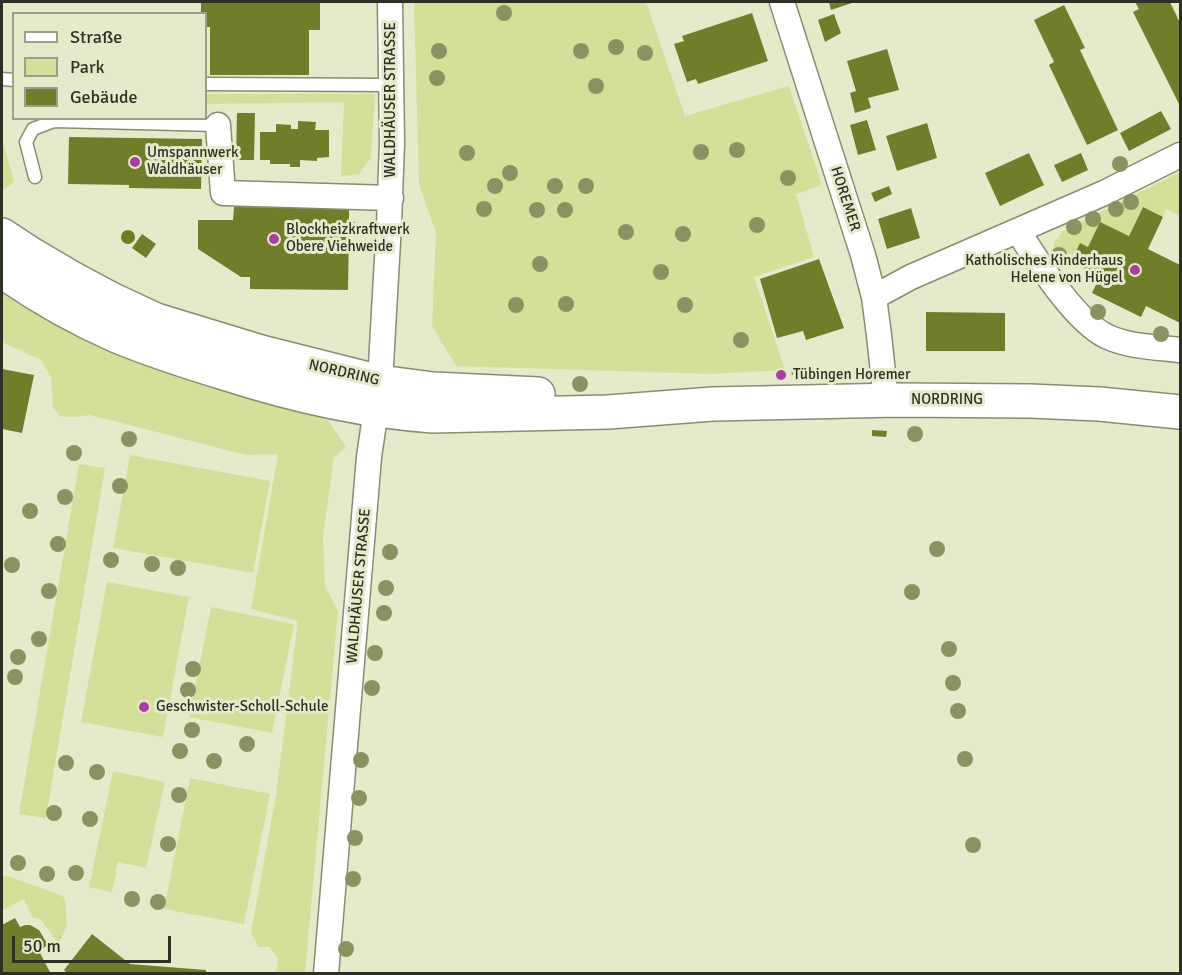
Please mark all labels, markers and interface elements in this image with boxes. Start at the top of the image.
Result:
legend [12,12,207,120]
street label: WALDHÄUSER STRASSE [382,22,400,178]
text: Straße [70,26,122,48]
text: Park [70,56,105,78]
text: Gebäude [70,86,138,108]
place label: Umspannwerk Waldhäuser [147,144,238,179]
marker: Umspannwerk Waldhäuser [128,155,142,169]
street label: HOREMER [826,164,864,234]
place label: Blockheizkraftwerk Obere Viehweide [286,221,410,256]
marker: Blockheizkraftwerk Obere Viehweide [267,232,281,246]
place label: Katholisches Kinderhaus Helene von Hügel [965,252,1123,287]
marker: Katholisches Kinderhaus Helene von Hügel [1128,263,1142,277]
street label: NORDRING [307,356,381,390]
place label: Tübingen Horemer [793,366,911,384]
marker: Tübingen Horemer [774,368,788,382]
street label: NORDRING [911,391,983,409]
street label: WALDHÄUSER STRASSE [343,508,375,664]
place label: Geschwister-Scholl-Schule [156,698,328,716]
marker: Geschwister-Scholl-Schule [137,700,151,714]
scale bar [15,924,174,962]
text: 50 m [23,935,61,957]

